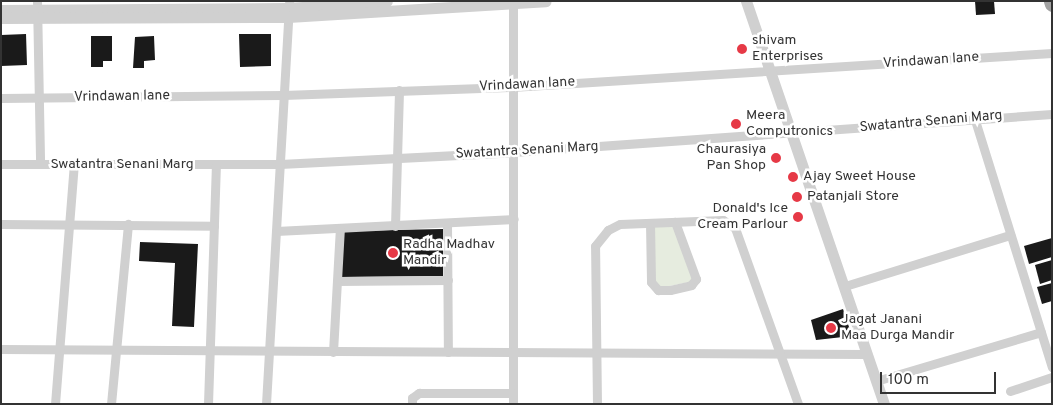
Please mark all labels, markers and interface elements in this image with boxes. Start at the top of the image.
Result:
place label: shivam Enterprises [752,33,823,65]
marker: shivam Enterprises [736,43,748,55]
street label: Vrindawan lane [882,49,980,73]
street label: Vrindawan lane [479,74,575,96]
street label: Vrindawan lane [74,88,170,106]
street label: Swatantra Senani Marg [859,107,1003,137]
place label: Meera Computronics [746,108,833,140]
marker: Meera Computronics [730,118,742,130]
street label: Swatantra Senani Marg [455,139,599,163]
place label: Chaurasiya Pan Shop [697,142,766,174]
marker: Chaurasiya Pan Shop [770,152,782,164]
street label: Swatantra Senani Marg [50,157,194,173]
place label: Ajay Sweet House [803,169,916,185]
marker: Ajay Sweet House [787,171,799,183]
place label: Patanjali Store [807,189,899,205]
marker: Patanjali Store [791,191,803,203]
place label: Donald's Ice Cream Parlour [697,201,788,233]
marker: Donald's Ice Cream Parlour [792,211,804,223]
place label: Radha Madhav Mandir [403,237,495,270]
marker: Radha Madhav Mandir [387,247,399,259]
place label: Jagat Janani Maa Durga Mandir [841,312,955,344]
marker: Jagat Janani Maa Durga Mandir [825,322,837,334]
scale bar [883,362,999,394]
text: 100 m [888,371,929,390]

